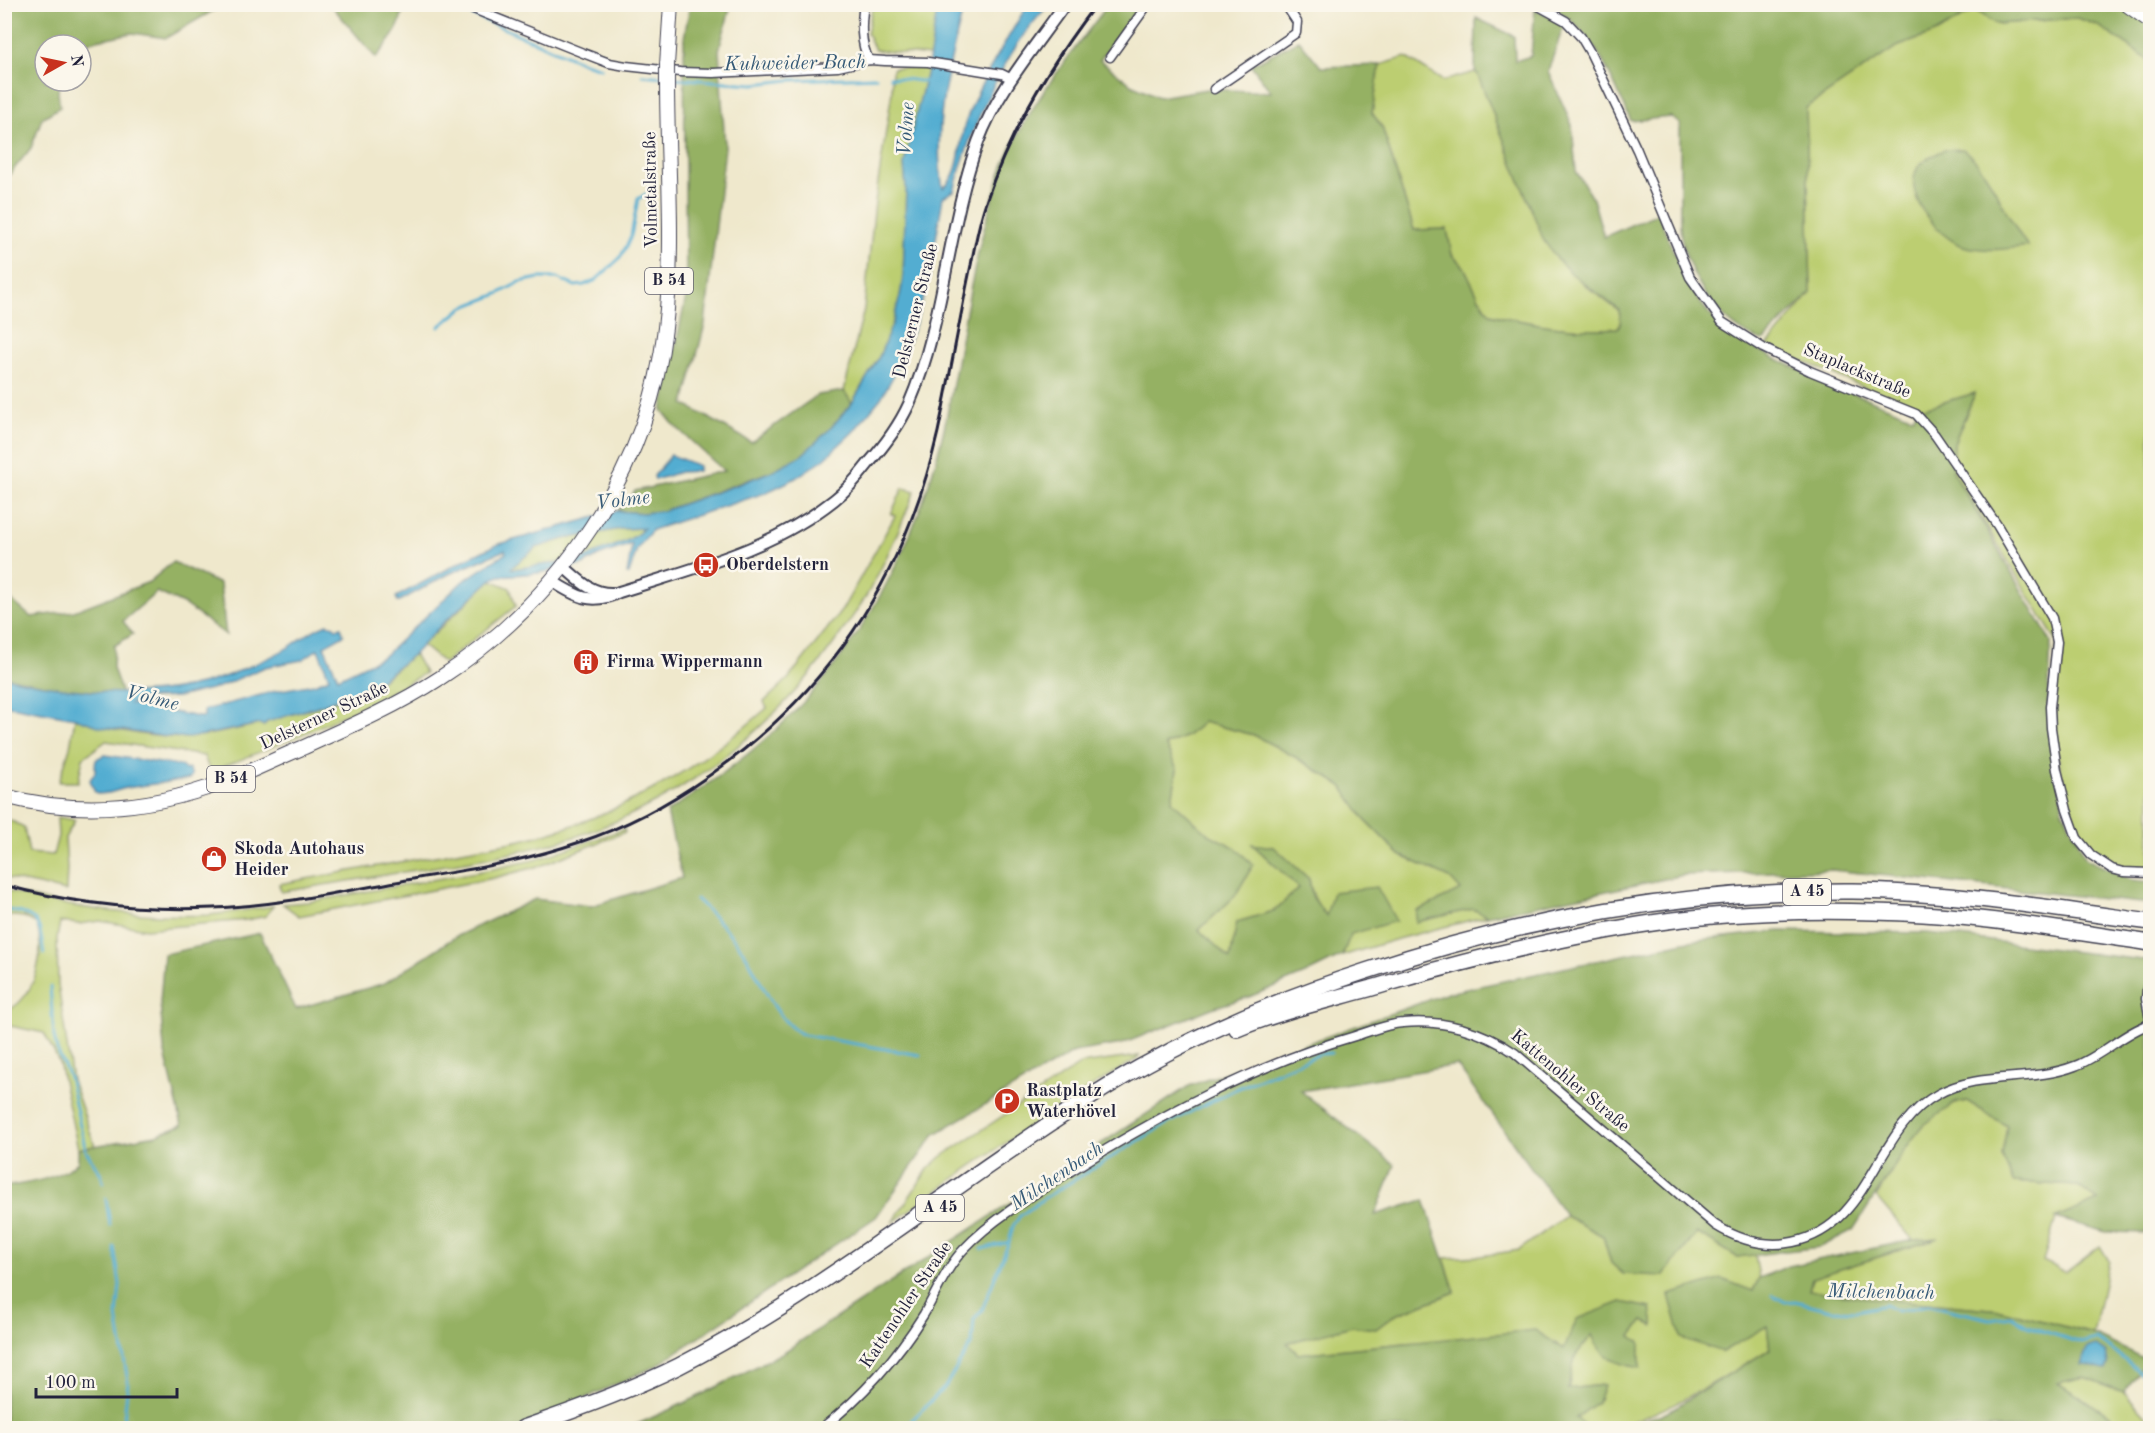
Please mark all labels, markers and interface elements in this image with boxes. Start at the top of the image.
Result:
north arrow [33,33,93,93]
water label: Kuhweider Bach [723,53,866,75]
text: N [67,54,85,69]
water label: Volme [895,101,919,157]
street label: Volmetalstraße [641,131,661,249]
street label: Delsterner Straße [890,241,942,381]
road number: B 54 [645,268,693,294]
street label: Staplackstraße [1801,340,1913,402]
water label: Volme [595,488,651,514]
bus stop icon: Oberdelstern [691,550,721,580]
place label: Oberdelstern [726,556,829,574]
building icon: Firma Wippermann [571,647,601,677]
place label: Firma Wippermann [606,653,763,671]
street label: Delsterner Straße [257,679,391,753]
water label: Volme [123,683,181,715]
road number: B 54 [207,766,255,792]
place label: Skoda Autohaus Heider [234,840,364,879]
shop icon: Skoda Autohaus Heider [199,844,229,874]
road number: A 45 [1783,879,1831,905]
street label: Kattenohler Straße [1507,1026,1633,1136]
place label: Rastplatz Waterhövel [1026,1082,1117,1121]
parking icon: Rastplatz Waterhövel [992,1086,1022,1116]
water label: Milchenbach [1006,1139,1107,1216]
road number: A 45 [916,1195,964,1221]
street label: Kattenohler Straße [857,1238,955,1372]
water label: Milchenbach [1826,1282,1935,1304]
scale bar [36,1361,177,1399]
text: 100 m [45,1374,96,1392]

